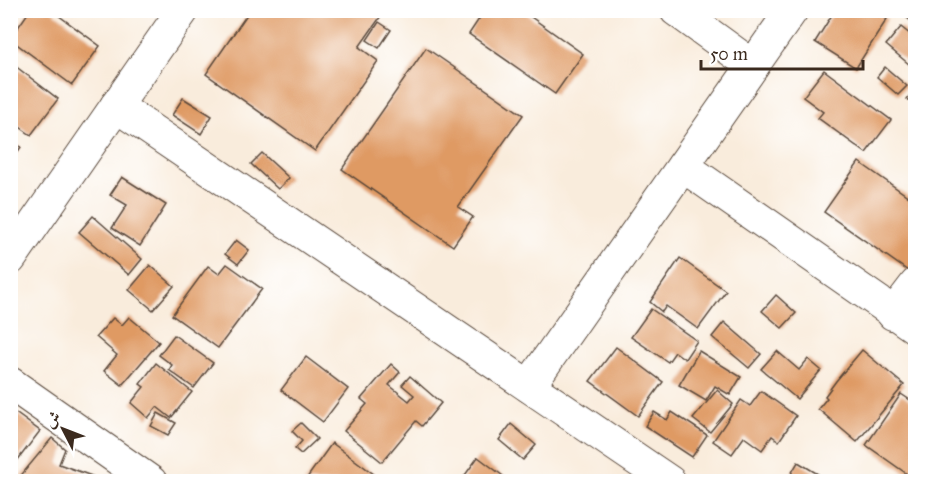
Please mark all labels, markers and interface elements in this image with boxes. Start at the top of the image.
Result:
scale bar [701,33,863,71]
text: 50 m [710,43,748,65]
north arrow [33,399,93,459]
text: ش [40,407,65,432]

